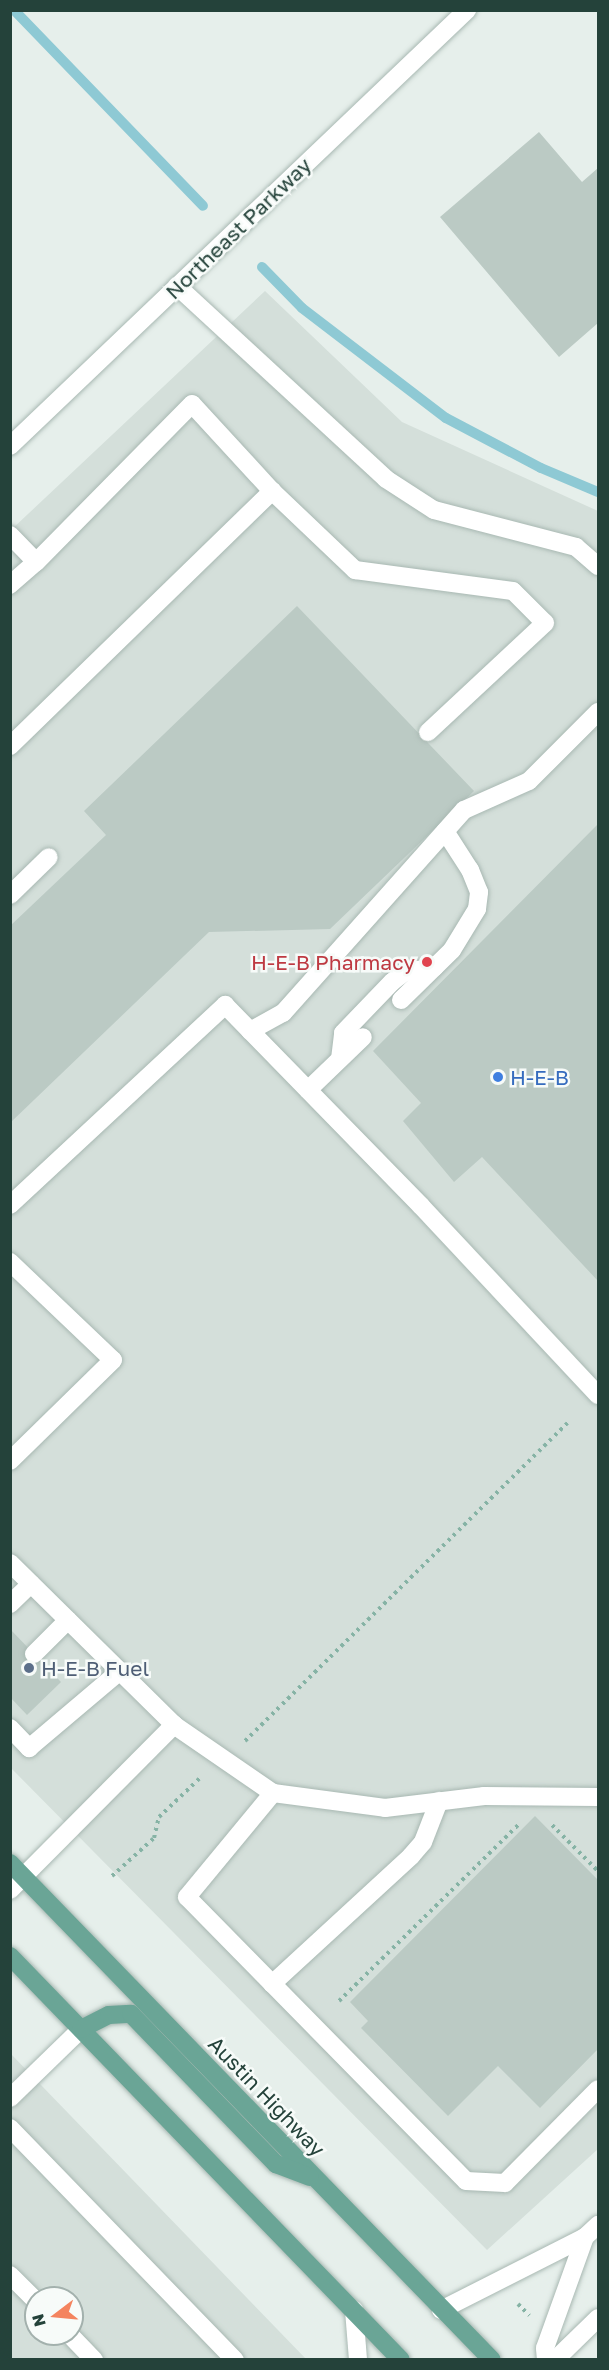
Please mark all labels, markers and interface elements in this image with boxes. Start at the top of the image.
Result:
street label: Northeast Parkway [160,152,316,304]
place label: H-E-B Pharmacy [251,949,415,975]
marker: H-E-B Pharmacy [420,955,434,969]
place label: H-E-B [510,1064,569,1090]
marker: H-E-B [491,1070,505,1084]
place label: H-E-B Fuel [41,1655,149,1681]
marker: H-E-B Fuel [22,1661,36,1675]
street label: Austin Highway [204,2031,330,2161]
north arrow [24,2286,84,2346]
text: N [27,2312,50,2329]

